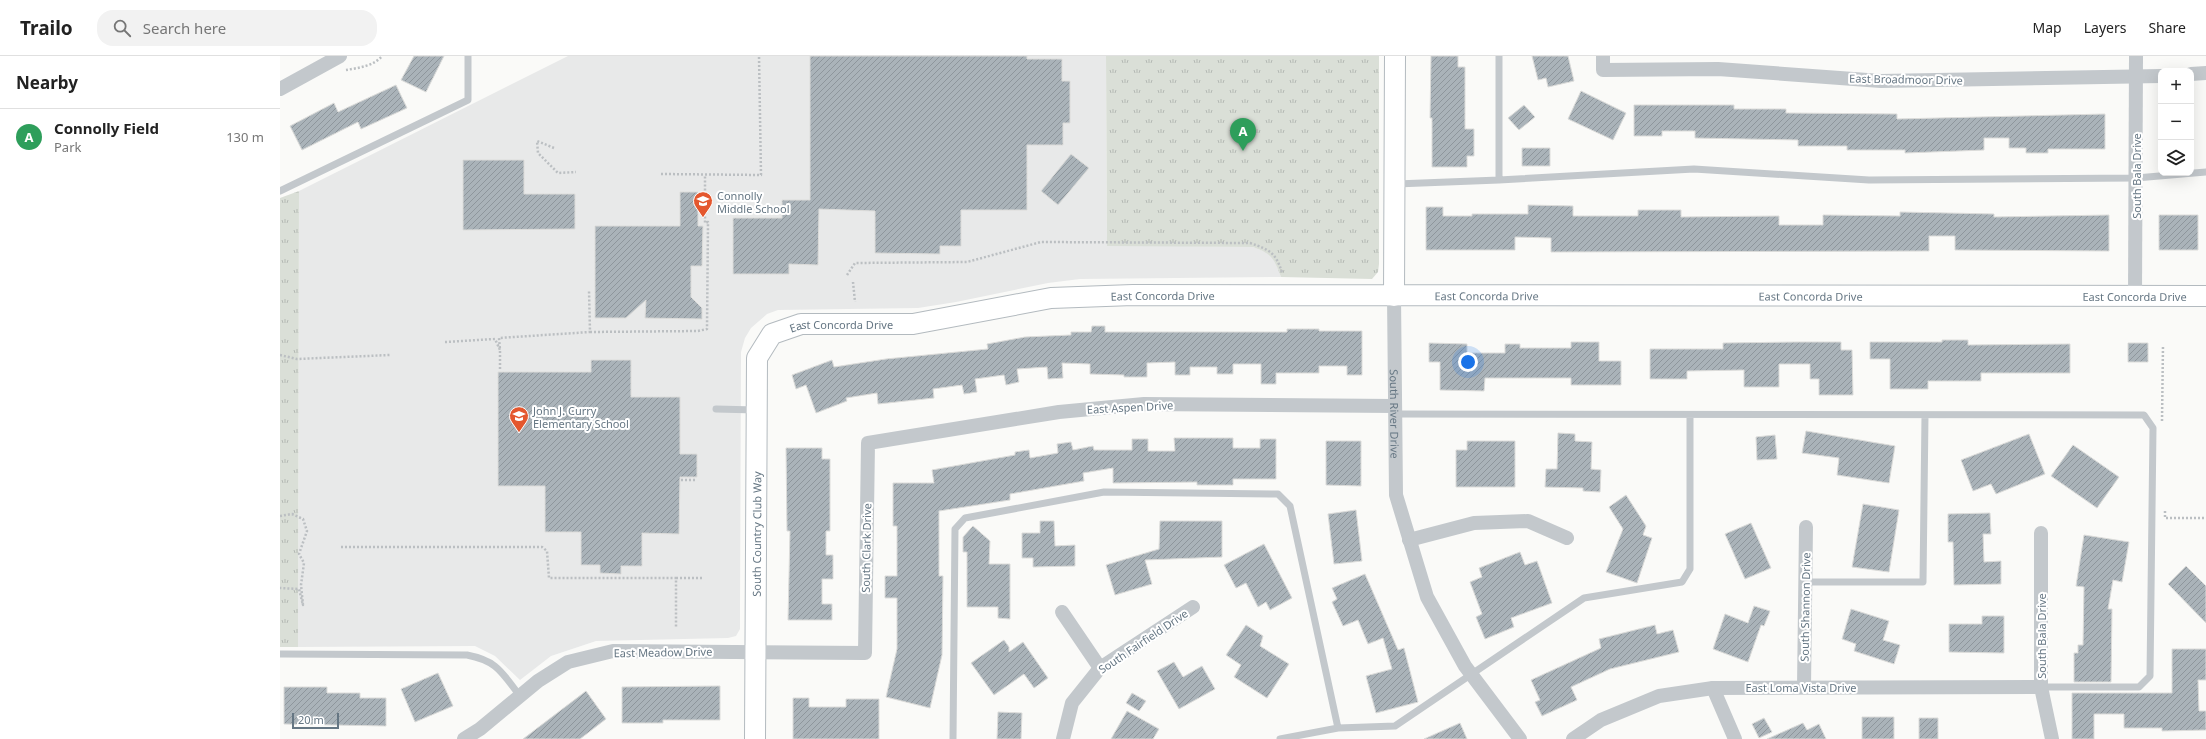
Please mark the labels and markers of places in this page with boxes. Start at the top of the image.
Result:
pin: A [1230,118,1256,151]
place label: Connolly Middle School [717,188,790,216]
school or university icon: Connolly Middle School [692,190,714,218]
place label: John J. Curry Elementary School [532,403,629,431]
school or university icon: John J. Curry Elementary School [508,405,530,433]

